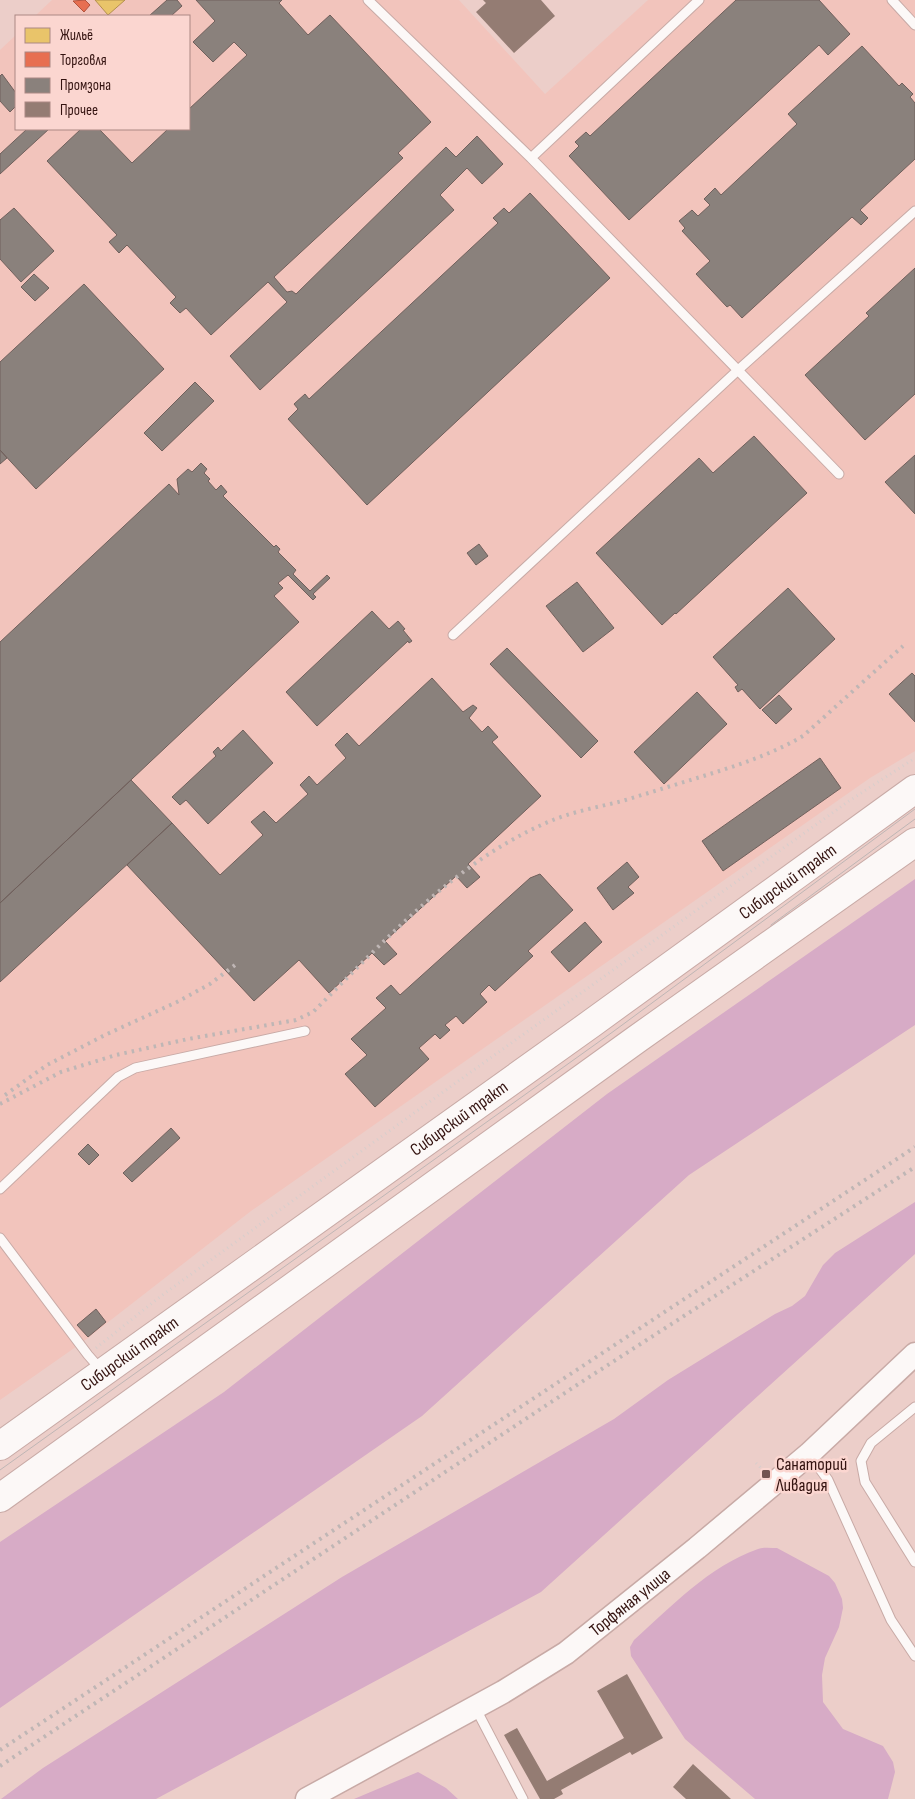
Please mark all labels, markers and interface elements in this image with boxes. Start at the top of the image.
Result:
legend [15,15,190,130]
text: Жильё [60,26,93,45]
text: Торговля [60,51,107,70]
text: Промзона [60,76,111,95]
text: Прочее [60,101,98,120]
street label: Сибирский тракт [735,839,840,924]
street label: Сибирский тракт [406,1076,512,1160]
street label: Сибирский тракт [76,1312,182,1396]
place label: Санаторий Ливадия [775,1454,847,1496]
marker: Санаторий Ливадия [760,1468,772,1480]
street label: Торфяная улица [585,1563,674,1641]

